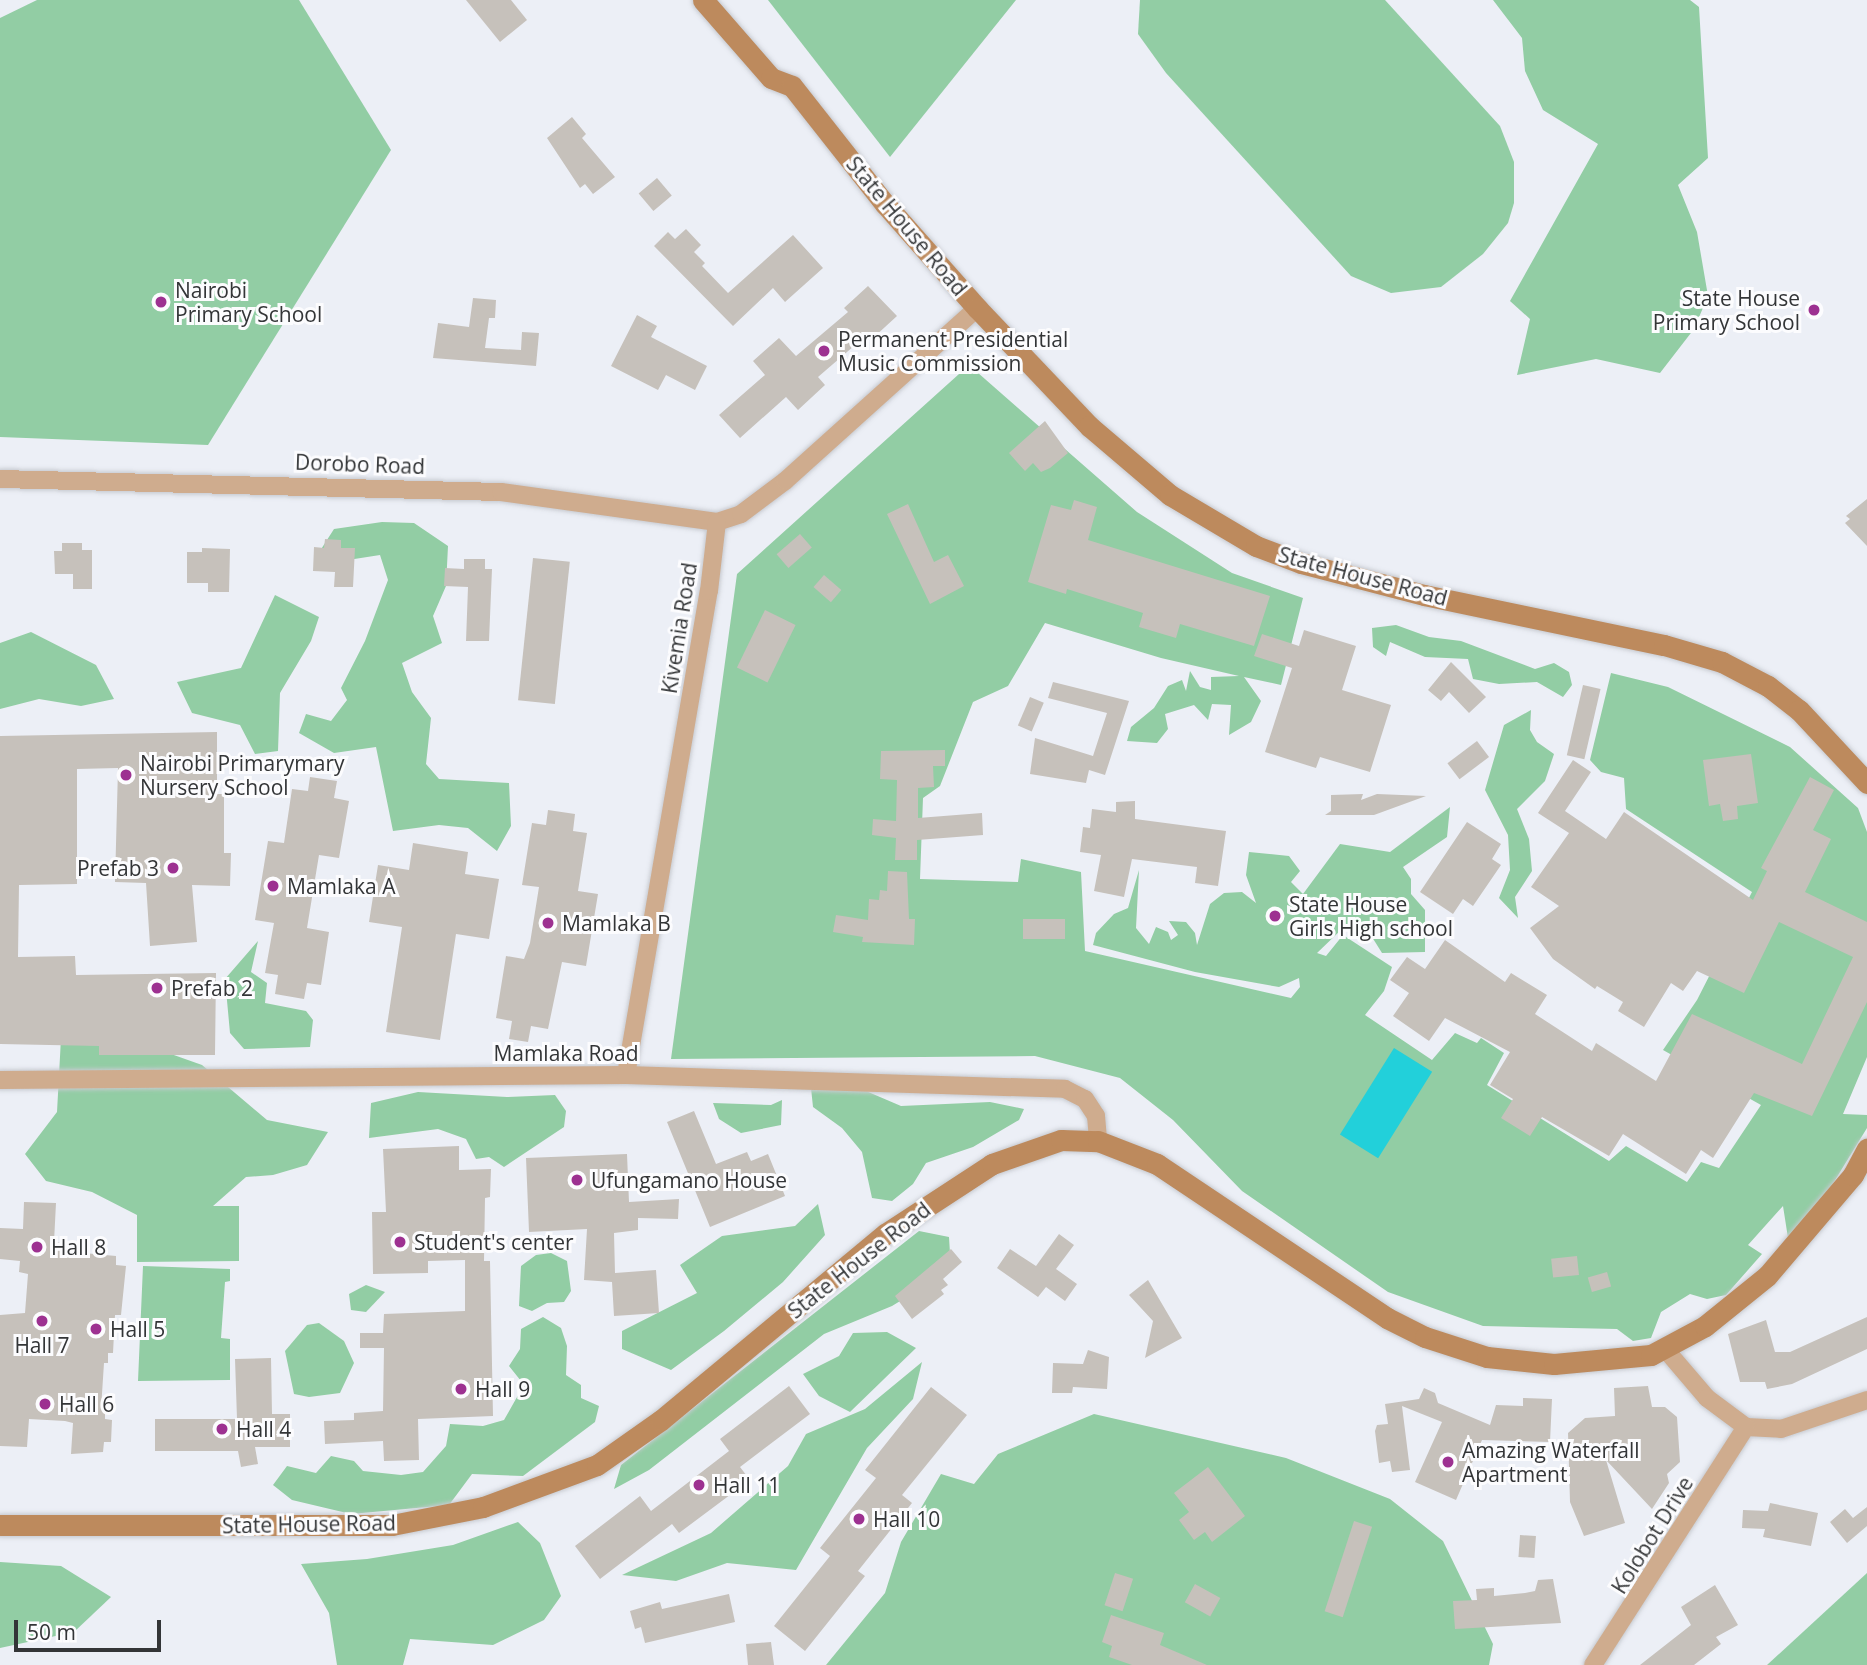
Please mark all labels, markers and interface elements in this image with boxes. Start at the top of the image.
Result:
street label: State House Road [842,151,972,301]
place label: Nairobi Primary School [175,277,322,327]
place label: State House Primary School [1653,285,1800,335]
marker: Nairobi Primary School [153,294,169,310]
marker: State House Primary School [1806,302,1822,318]
place label: Permanent Presidential Music Commission [838,326,1068,376]
marker: Permanent Presidential Music Commission [816,343,832,359]
street label: Dorobo Road [295,449,425,479]
street label: State House Road [1276,541,1450,611]
street label: Kivemia Road [656,561,702,695]
place label: Nairobi Primarymary Nursery School [140,750,345,800]
marker: Nairobi Primarymary Nursery School [118,767,134,783]
place label: Prefab 3 [77,855,159,881]
marker: Prefab 3 [165,860,181,876]
place label: Mamlaka A [287,873,395,899]
marker: Mamlaka A [265,878,281,894]
place label: State House Girls High school [1289,891,1453,941]
marker: State House Girls High school [1267,908,1283,924]
place label: Mamlaka B [562,910,671,936]
marker: Mamlaka B [540,915,556,931]
place label: Prefab 2 [171,975,253,1001]
marker: Prefab 2 [149,980,165,996]
street label: Mamlaka Road [493,1040,639,1066]
place label: Ufungamano House [591,1167,787,1193]
marker: Ufungamano House [569,1172,585,1188]
street label: State House Road [783,1197,935,1323]
place label: Student's center [414,1229,574,1255]
place label: Hall 8 [51,1234,106,1260]
marker: Student's center [392,1234,408,1250]
marker: Hall 8 [29,1239,45,1255]
marker: Hall 7 [34,1313,50,1329]
place label: Hall 5 [110,1316,165,1342]
marker: Hall 5 [88,1321,104,1337]
place label: Hall 7 [14,1332,70,1358]
place label: Hall 9 [475,1376,530,1402]
marker: Hall 9 [453,1381,469,1397]
place label: Hall 6 [59,1391,114,1417]
marker: Hall 6 [37,1396,53,1412]
place label: Hall 4 [236,1416,291,1442]
marker: Hall 4 [214,1421,230,1437]
place label: Amazing Waterfall Apartment [1462,1437,1640,1487]
marker: Amazing Waterfall Apartment [1440,1454,1456,1470]
place label: Hall 11 [713,1472,780,1498]
street label: Kolobot Drive [1606,1472,1698,1598]
marker: Hall 11 [691,1477,707,1493]
place label: Hall 10 [873,1506,940,1532]
street label: State House Road [222,1510,396,1538]
marker: Hall 10 [851,1511,867,1527]
scale bar [18,1606,164,1650]
text: 50 m [27,1618,76,1646]

